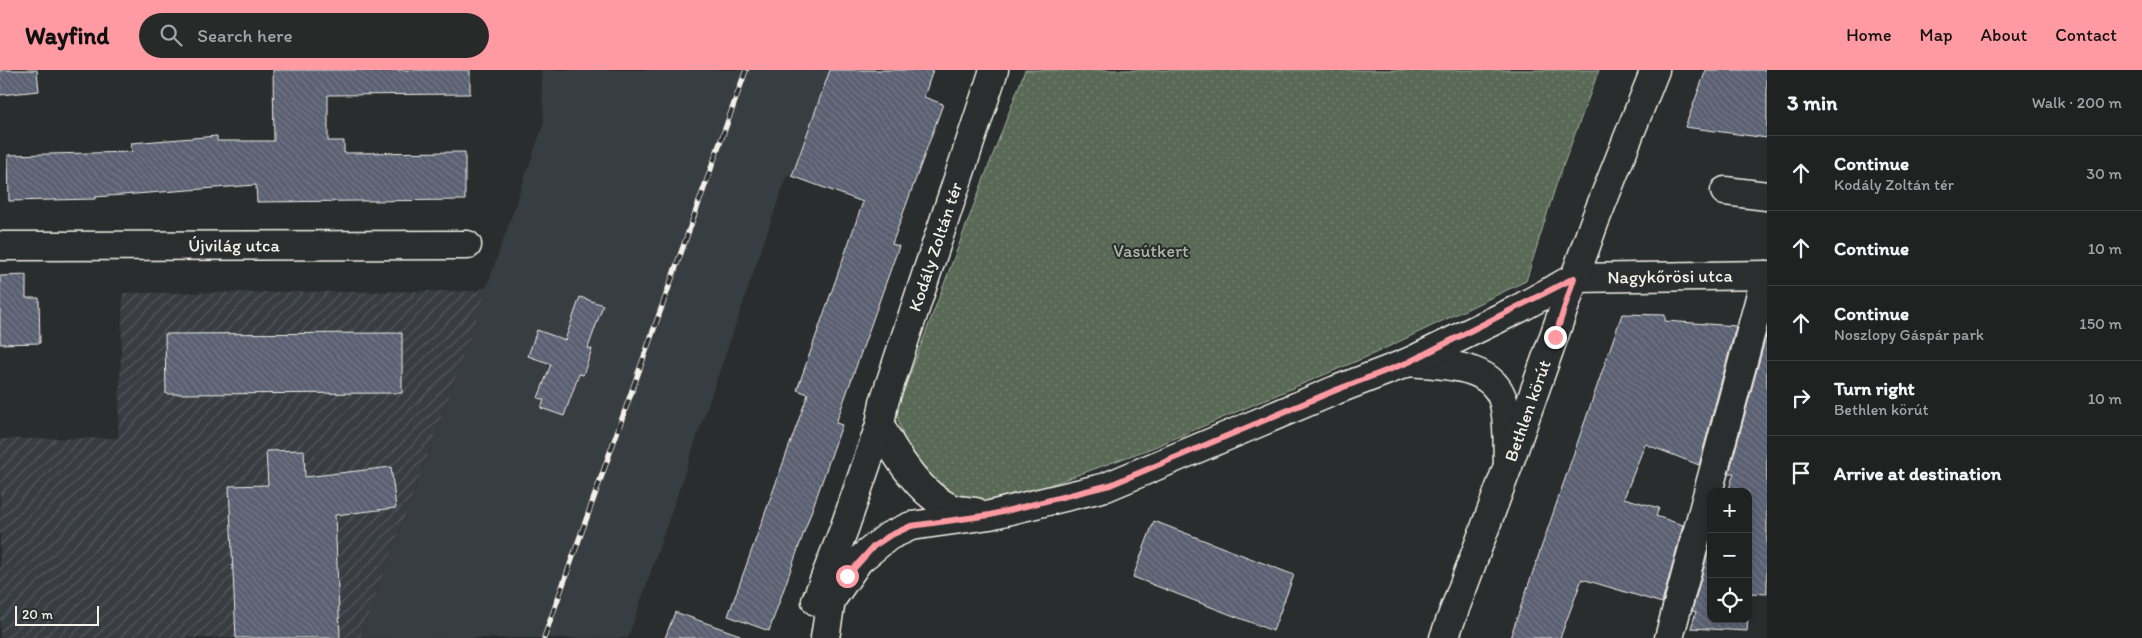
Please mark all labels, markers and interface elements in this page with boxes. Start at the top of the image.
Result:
search box [139,13,489,58]
text: Wayfind [25,21,109,50]
icon: search [157,21,185,49]
text: Search here [197,24,293,47]
text: Home [1846,24,1892,46]
text: Map [1920,24,1953,46]
text: About [1981,24,2027,46]
text: Contact [2055,24,2117,46]
text: 3 min [1787,90,1837,115]
text: Walk · 200 m [2032,93,2122,112]
text: Continue [1834,152,1909,175]
icon: ahead [1787,159,1815,187]
text: 30 m [2086,164,2122,183]
text: Kodály Zoltán tér [1834,175,1954,194]
street label: Kodály Zoltán tér [904,179,967,314]
street label: Újvilág utca [188,234,280,257]
icon: ahead [1787,234,1815,262]
text: Continue [1834,237,1909,260]
text: 10 m [2088,239,2122,258]
park label: Vasútkert [1113,240,1189,262]
street label: Nagykőrösi utca [1607,265,1733,288]
text: Continue [1834,302,1909,325]
icon: ahead [1787,309,1815,337]
text: 150 m [2079,314,2122,333]
text: Noszlopy Gáspár park [1834,325,1984,344]
route end [1544,326,1567,349]
street label: Bethlen körút [1499,357,1556,465]
text: Turn right [1834,377,1915,400]
icon: right [1787,384,1815,412]
text: 10 m [2088,389,2122,408]
text: Bethlen körút [1834,400,1929,419]
icon: arrive [1787,459,1815,487]
text: Arrive at destination [1834,462,2001,485]
map controls [1707,488,1752,623]
button: + [1707,488,1752,533]
button: − [1707,533,1752,578]
route start [836,565,859,588]
button: locate [1707,578,1752,623]
scale bar [15,603,99,626]
text: 20 m [22,606,53,623]

